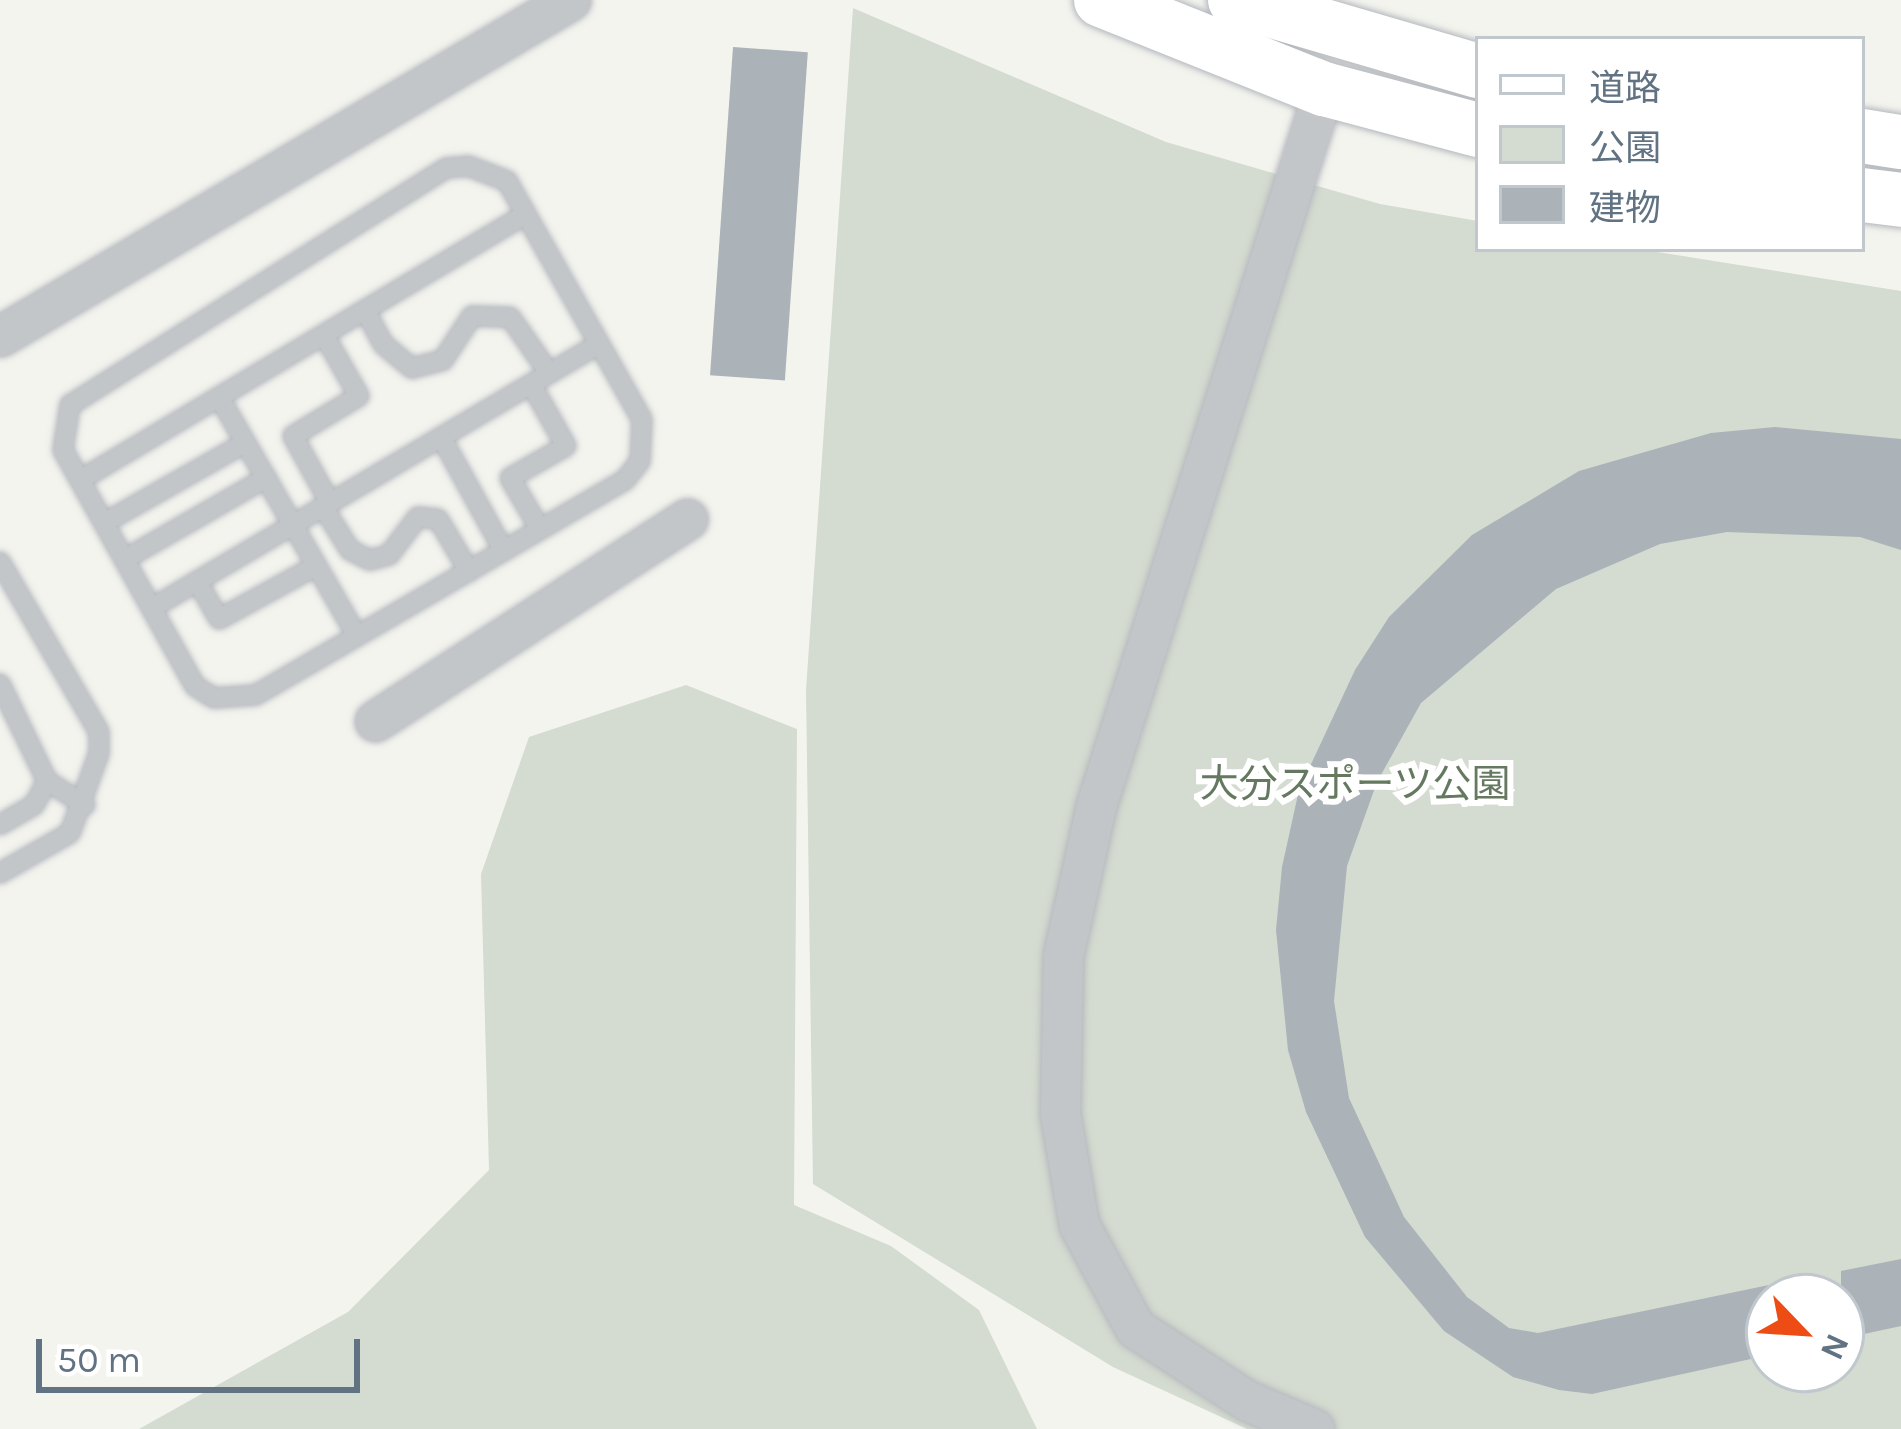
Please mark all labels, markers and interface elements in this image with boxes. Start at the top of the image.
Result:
legend [1475,36,1865,252]
text: 道路 [1589,67,1661,109]
text: 公園 [1589,127,1661,169]
text: 建物 [1589,187,1661,229]
park label: 大分スポーツ公園 [1199,761,1511,807]
north arrow [1745,1273,1865,1393]
scale bar [42,1315,366,1389]
text: N [1813,1328,1857,1366]
text: 50 m [57,1339,141,1381]

